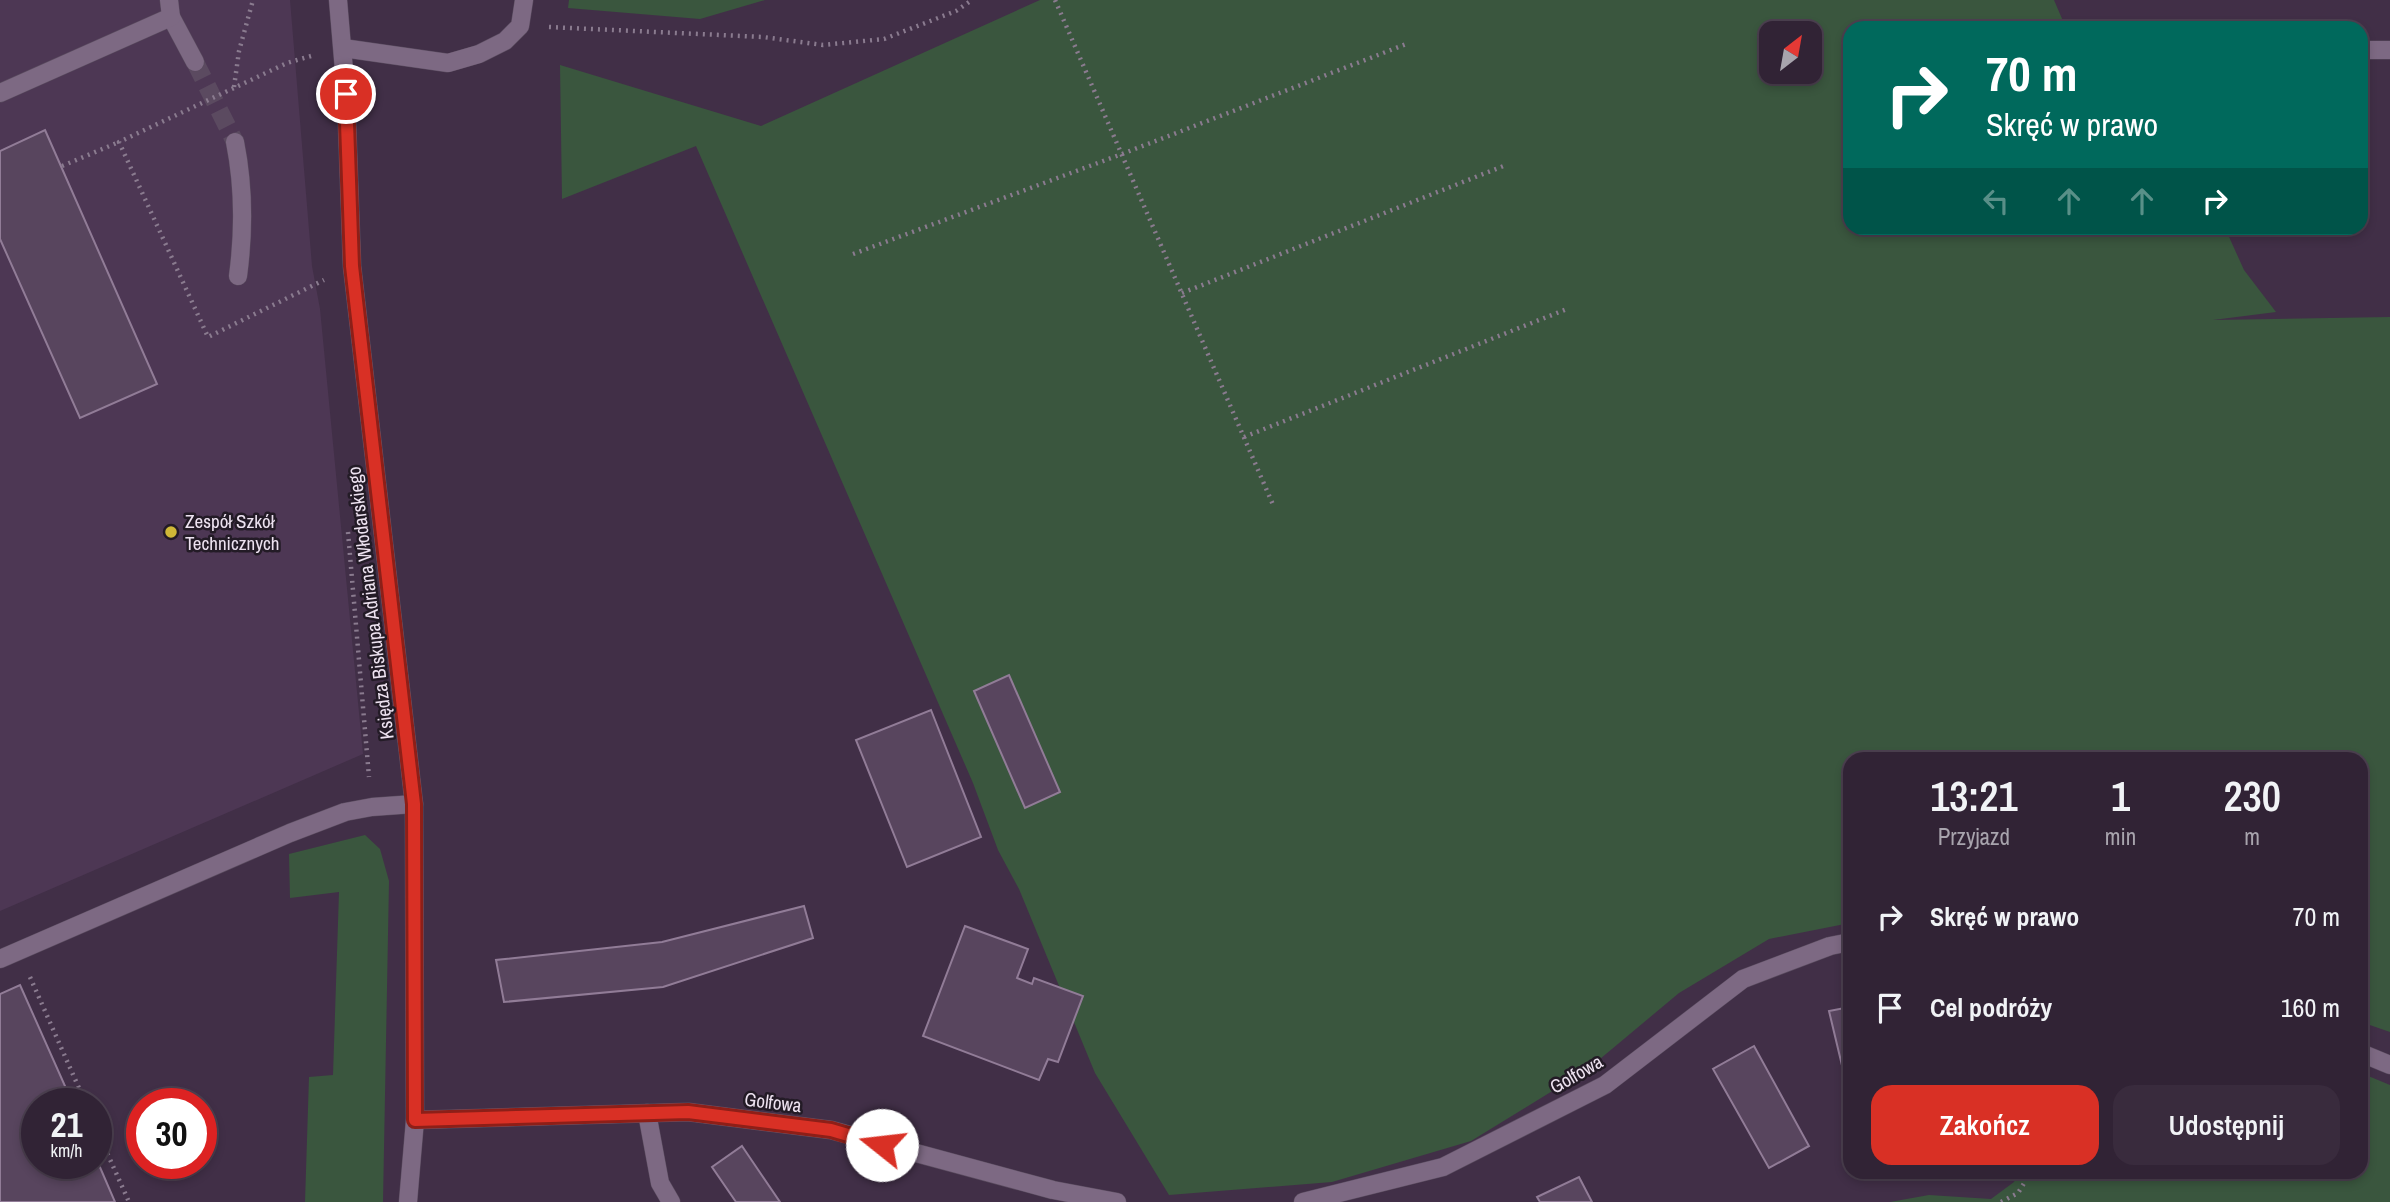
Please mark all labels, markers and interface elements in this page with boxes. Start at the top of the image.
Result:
north arrow [1759,21,1822,84]
map controls [1759,21,1822,84]
text: 70 m [1986,40,2078,106]
icon: right [1871,49,1962,140]
pin [316,64,376,124]
icon: arrive [327,75,365,113]
text: Skręć w prawo [1986,103,2158,146]
icon: left [1977,182,2015,220]
icon: ahead [2050,182,2088,220]
icon: ahead [2123,182,2161,220]
icon: right [2196,182,2234,220]
street label: Księdza Biskupa Adriana Włodarskiego [340,465,400,741]
place label: Zespół Szkół Technicznych [185,508,279,556]
marker: Zespół Szkół Technicznych [163,524,179,540]
text: 13:21 [1930,768,2018,824]
text: 1 [2111,768,2130,824]
text: 230 [2223,768,2281,824]
text: Przyjazd [1938,821,2010,852]
text: min [2105,821,2136,852]
text: m [2244,821,2260,852]
icon: right [1871,898,1909,936]
text: Skręć w prawo [1930,899,2079,934]
text: 70 m [2293,899,2340,934]
icon: arrive [1871,989,1909,1027]
text: Cel podróży [1930,990,2052,1025]
text: 160 m [2281,990,2340,1025]
street label: Golfowa [1545,1048,1608,1100]
button: Zakończ [1871,1085,2099,1165]
button: Udostępnij [2113,1085,2340,1165]
street label: Golfowa [743,1086,803,1118]
speed limit sign: 30 [126,1088,217,1179]
text: 21 [51,1101,82,1148]
position arrow [845,1108,919,1182]
text: km/h [51,1138,83,1163]

